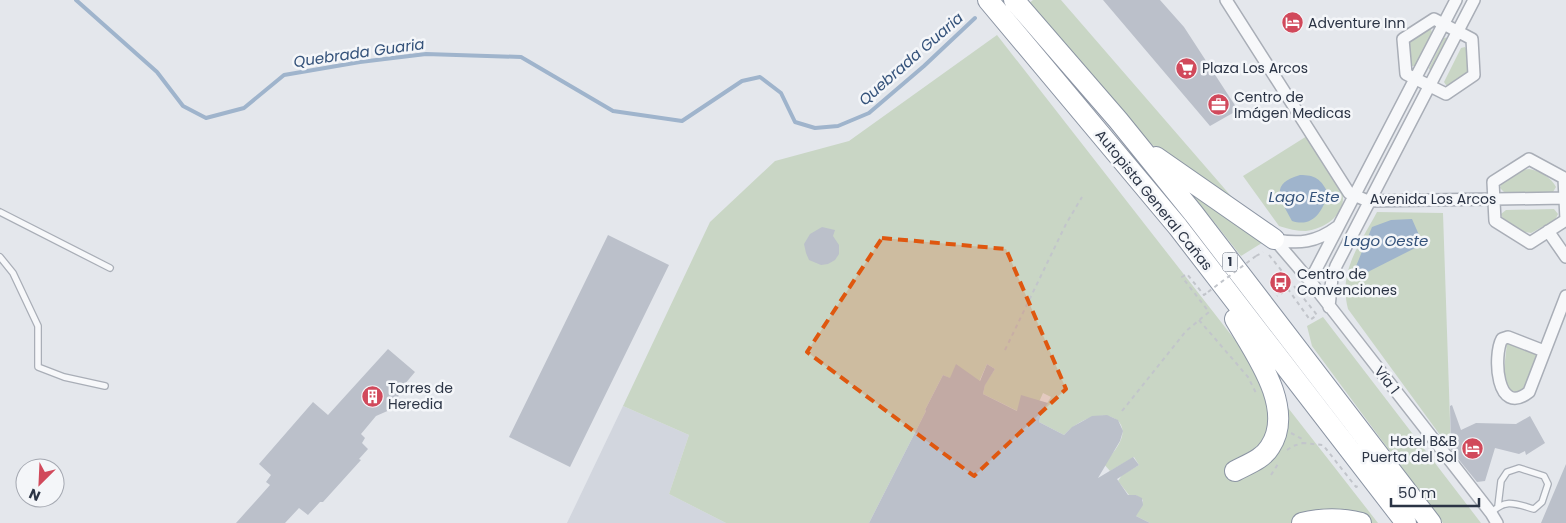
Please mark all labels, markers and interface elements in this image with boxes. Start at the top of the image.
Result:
water label: Quebrada Guaria [854,7,967,110]
hotel icon: Adventure Inn [1280,11,1304,35]
place label: Adventure Inn [1308,13,1405,33]
water label: Quebrada Guaria [292,33,426,72]
supermarket icon: Plaza Los Arcos [1174,56,1198,80]
place label: Plaza Los Arcos [1202,58,1308,78]
place label: Centro de Imágen Medicas [1234,87,1351,123]
office icon: Centro de Imágen Medicas [1206,93,1230,117]
street label: Autopista General Cañas [1091,125,1217,275]
water label: Lago Este [1268,186,1340,207]
street label: Avenida Los Arcos [1370,189,1496,209]
water label: Lago Oeste [1344,230,1428,251]
road number: 1 [1222,252,1238,272]
place label: Centro de Convenciones [1297,264,1397,300]
bus stop icon: Centro de Convenciones [1269,270,1293,294]
street label: Vía 1 [1370,362,1404,398]
place label: Torres de Heredia [388,378,453,414]
building icon: Torres de Heredia [360,384,384,408]
place label: Hotel B&B Puerta del Sol [1362,431,1457,467]
hotel icon: Hotel B&B Puerta del Sol [1461,437,1485,461]
north arrow [15,458,65,508]
scale bar [1391,476,1478,508]
text: 50 m [1398,482,1436,503]
text: N [26,484,44,506]

